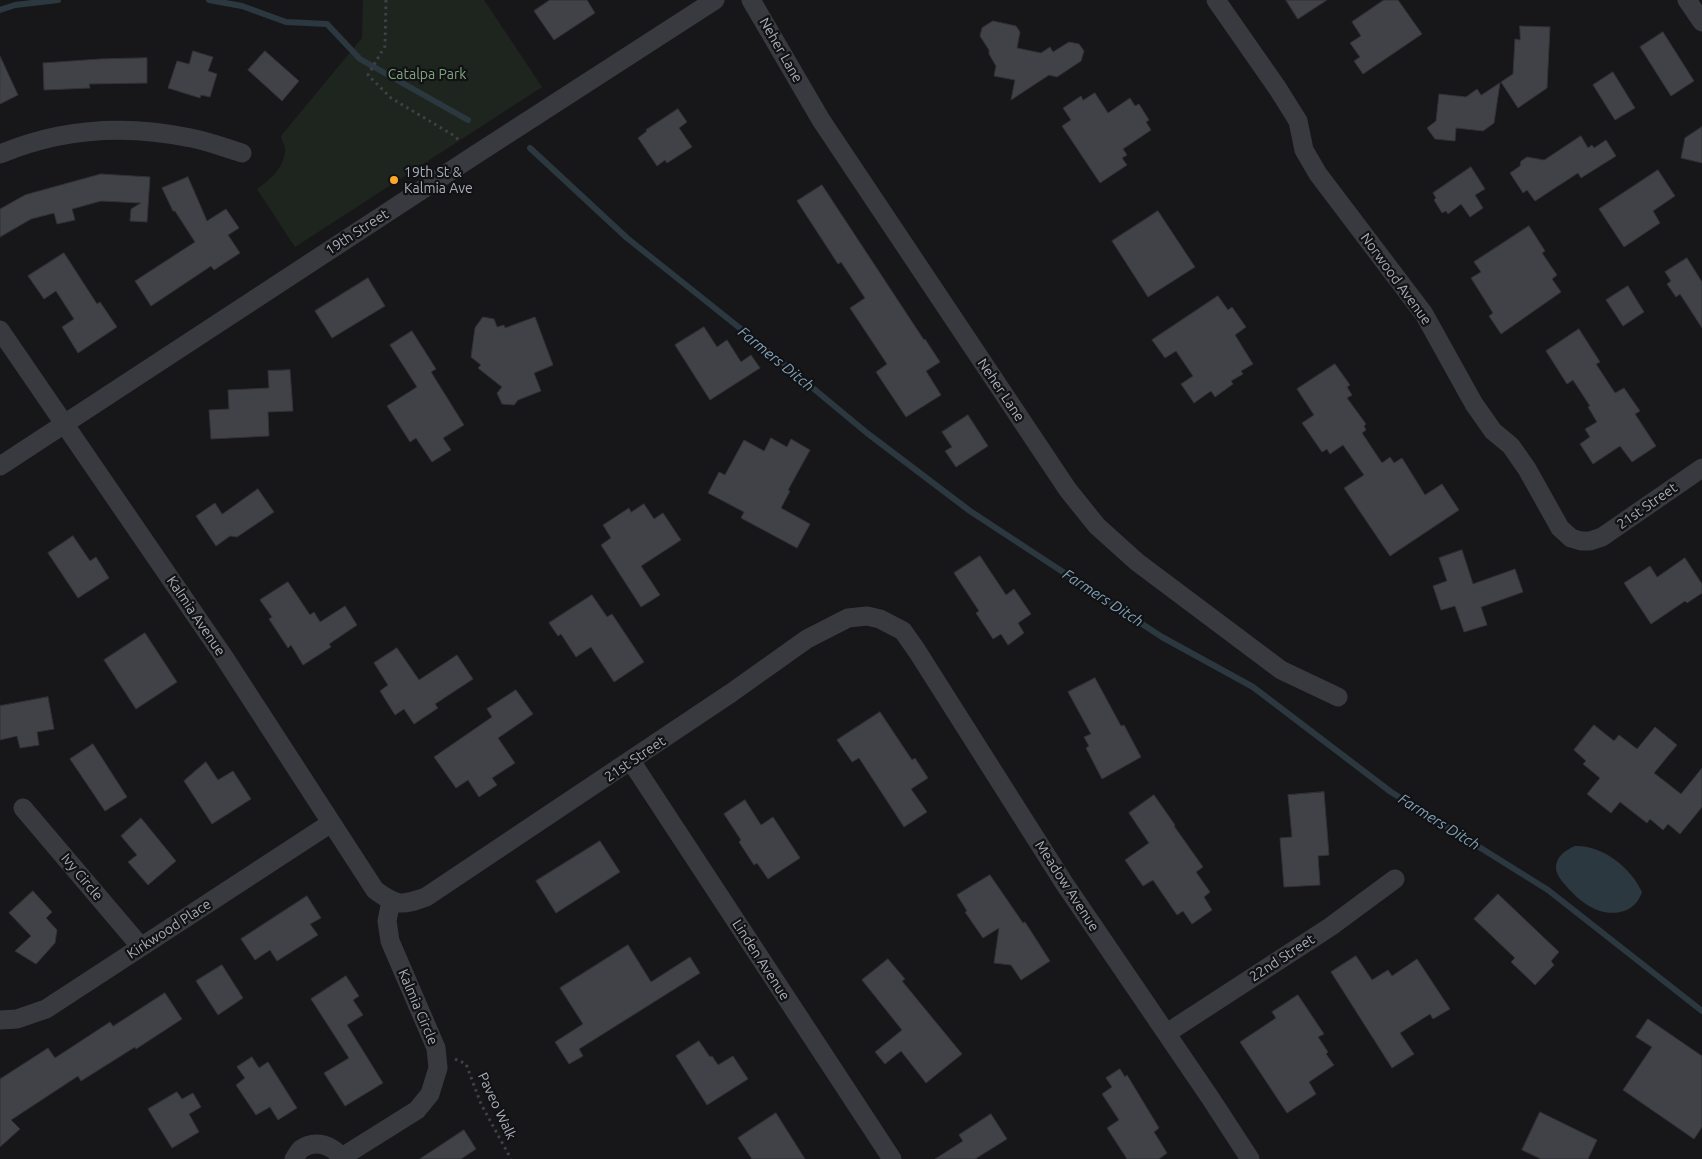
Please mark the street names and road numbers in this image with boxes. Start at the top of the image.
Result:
street label: Neher Lane [756,15,806,85]
street label: 19th Street [322,205,392,259]
street label: Norwood Avenue [1357,230,1435,328]
street label: Neher Lane [974,355,1028,425]
street label: 21st Street [1614,479,1680,533]
street label: Kalmia Avenue [163,573,229,659]
street label: 21st Street [601,733,669,785]
street label: Meadow Avenue [1031,838,1103,934]
street label: Ivy Circle [58,850,106,904]
street label: Kirkwood Place [124,896,214,962]
street label: Linden Avenue [729,917,793,1003]
street label: 22nd Street [1246,931,1318,985]
street label: Kalmia Circle [395,967,441,1047]
street label: Paveo Walk [474,1070,520,1142]

